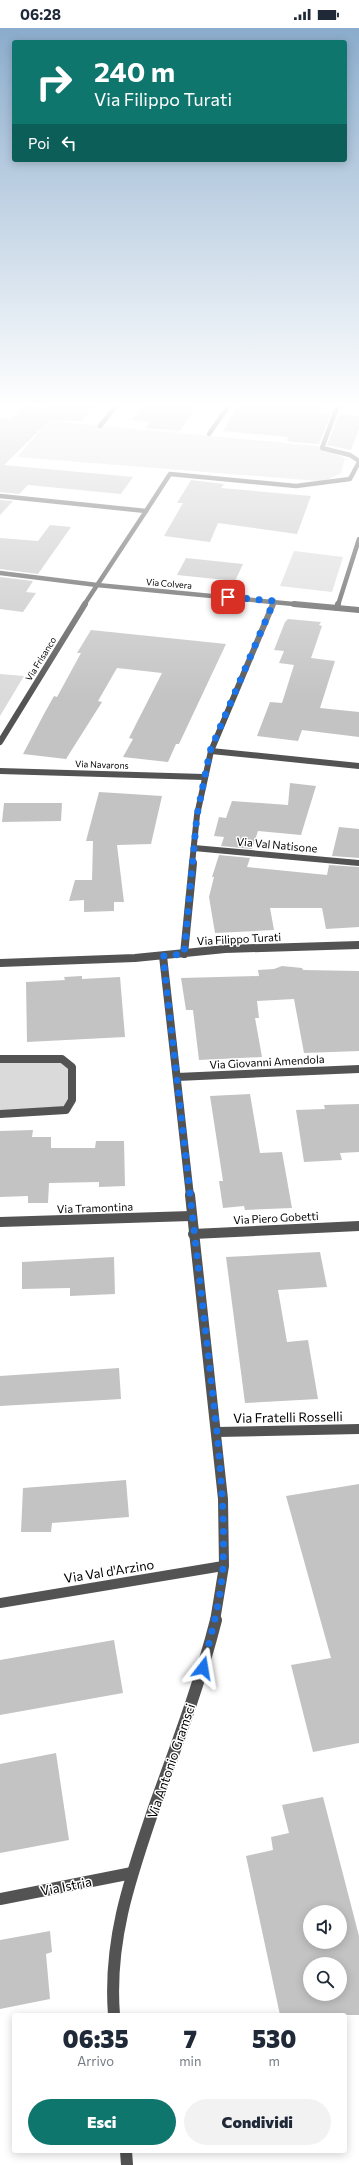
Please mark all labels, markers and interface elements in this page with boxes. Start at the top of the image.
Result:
text: 06:28 [20,5,61,23]
text: 240 m [94,54,175,88]
icon: right [28,56,80,108]
text: Via Filippo Turati [94,88,232,110]
icon: left [58,132,80,154]
text: Poi [28,134,50,152]
street label: Via Colvera [146,576,193,591]
pin [211,580,245,614]
icon: arrive [217,586,239,608]
street label: Via Frisanco [23,635,58,683]
street label: Via Navarons [75,758,129,771]
street label: Via Val Natisone [236,834,318,855]
street label: Via Filippo Turati [197,930,282,947]
street label: Via Giovanni Amendola [209,1052,325,1071]
street label: Via Tramontina [57,1200,133,1215]
street label: Via Piero Gobetti [233,1209,319,1226]
street label: Via Fratelli Rosselli [233,1408,343,1426]
street label: Via Val d'Arzino [63,1556,155,1586]
position arrow [182,1647,224,1689]
street label: Via Antonio Gramsci [144,1701,198,1821]
street label: Via Istria [39,1873,93,1899]
map controls [303,1905,347,2001]
button: sound [303,1905,347,1949]
button: search [303,1957,347,2001]
text: 06:35 [63,2024,129,2053]
text: 7 [184,2024,197,2053]
text: 530 [252,2024,296,2053]
text: Arrivo [77,2053,114,2069]
text: min [179,2053,201,2069]
text: m [268,2053,280,2069]
button: Esci [28,2099,176,2145]
button: Condividi [184,2099,331,2145]

